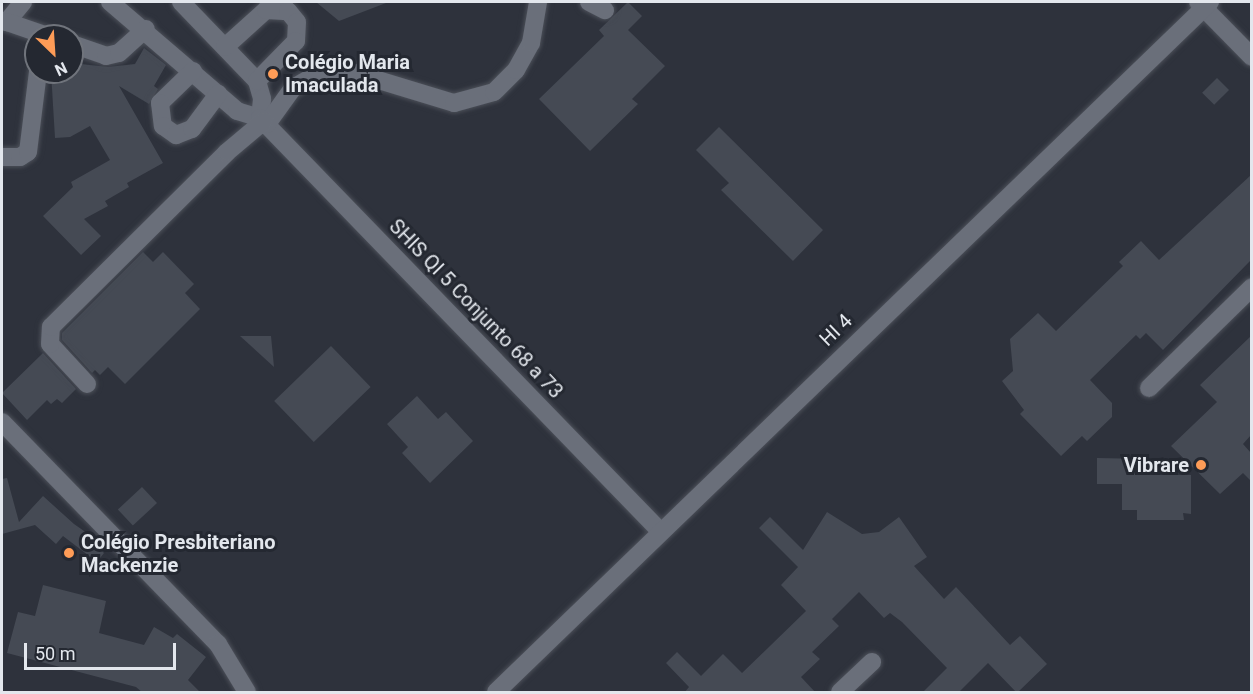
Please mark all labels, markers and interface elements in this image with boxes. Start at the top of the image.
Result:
north arrow [24,24,84,84]
place label: Colégio Maria Imaculada [285,51,410,98]
text: N [52,58,70,80]
marker: Colégio Maria Imaculada [266,67,280,81]
street label: SHIS QI 5 Conjunto 68 a 73 [384,214,568,404]
street label: HI 4 [815,309,857,351]
place label: Vibrare [1124,453,1189,477]
marker: Vibrare [1194,458,1208,472]
place label: Colégio Presbiteriano Mackenzie [81,530,275,577]
marker: Colégio Presbiteriano Mackenzie [62,546,76,560]
scale bar [27,631,178,669]
text: 50 m [35,643,75,664]

